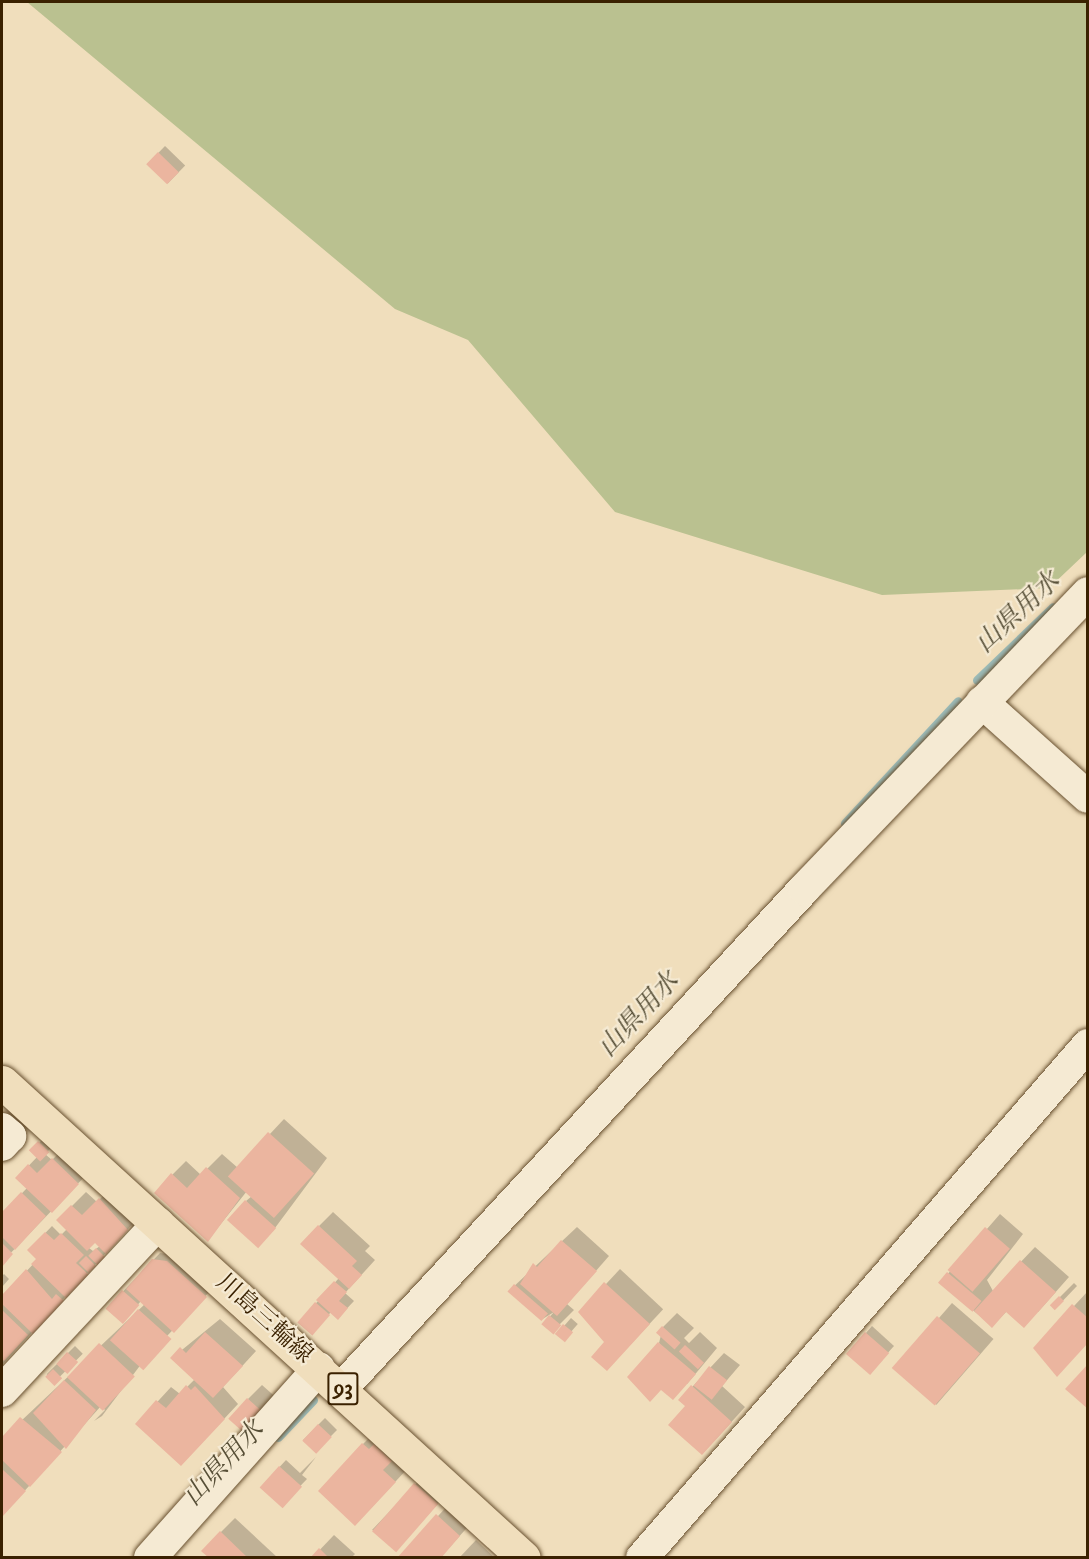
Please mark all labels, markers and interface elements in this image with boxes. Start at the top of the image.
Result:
water label: 山県用水 [969,566,1067,660]
water label: 山県用水 [592,966,686,1064]
street label: 川島三輪線 [210,1268,318,1370]
road number: 93 [326,1370,360,1408]
water label: 山県用水 [177,1415,271,1513]

